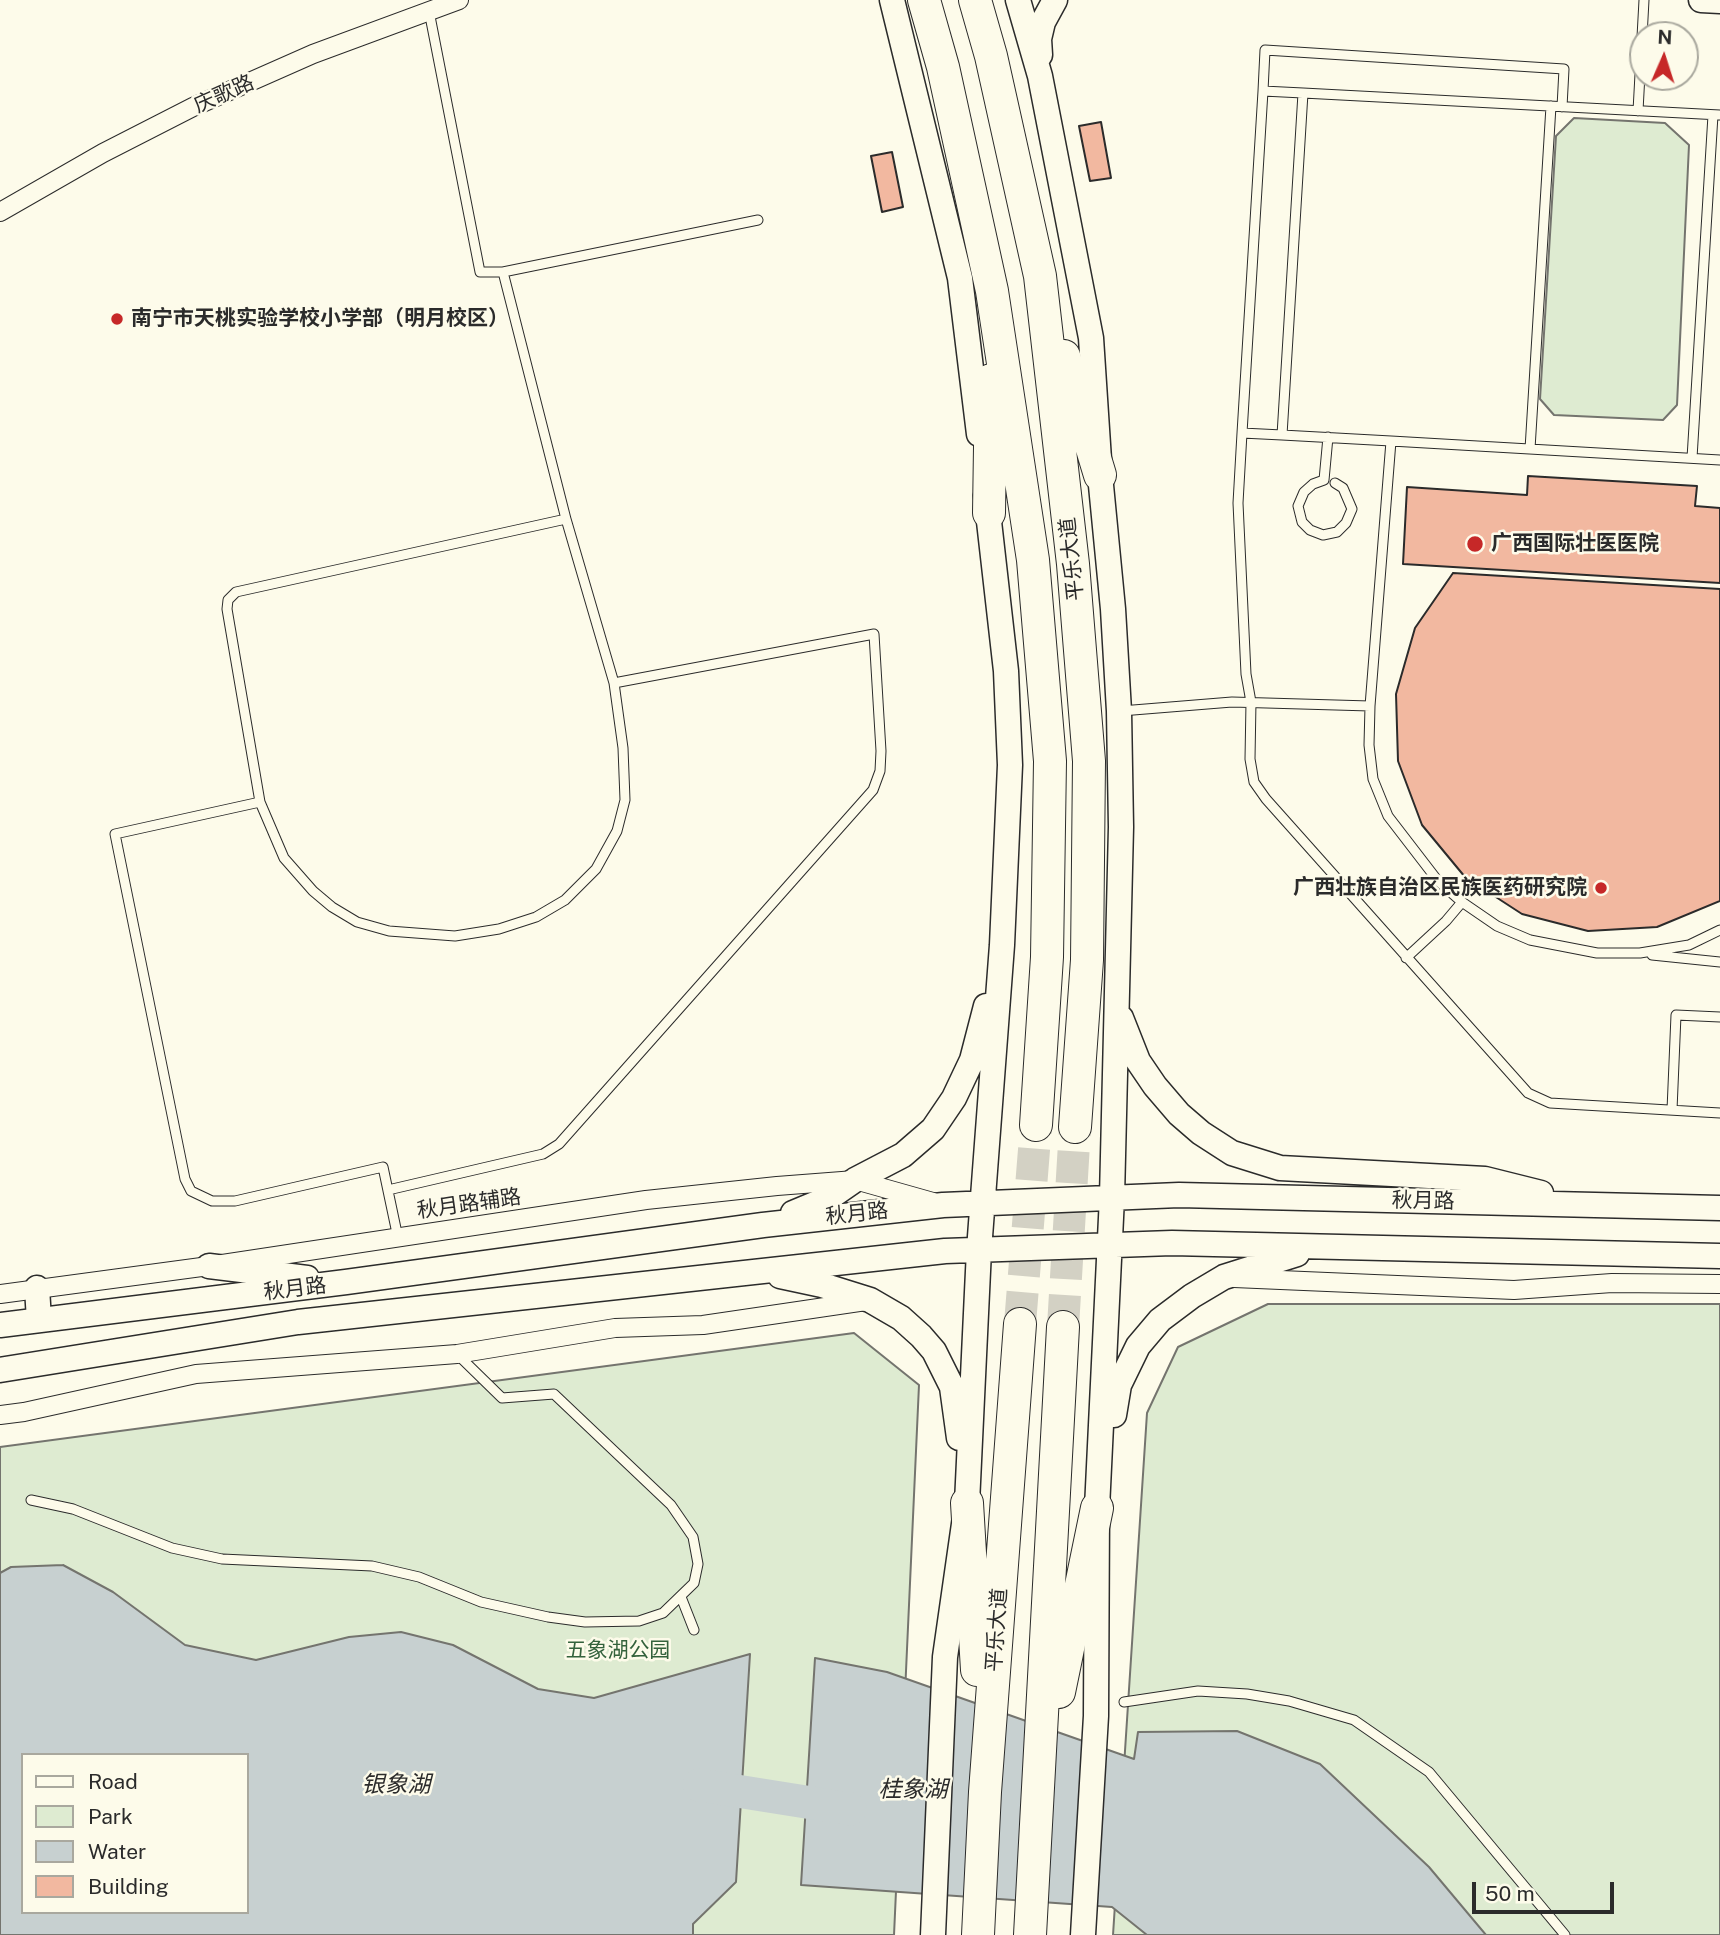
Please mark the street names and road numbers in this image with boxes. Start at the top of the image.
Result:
street label: 庆歌路 [190,70,258,118]
street label: 平乐大道 [1055,516,1089,602]
street label: 秋月路辅路 [415,1184,523,1224]
street label: 秋月路 [1391,1188,1455,1214]
street label: 秋月路 [824,1198,890,1230]
street label: 秋月路 [262,1273,328,1305]
street label: 平乐大道 [982,1587,1012,1673]

